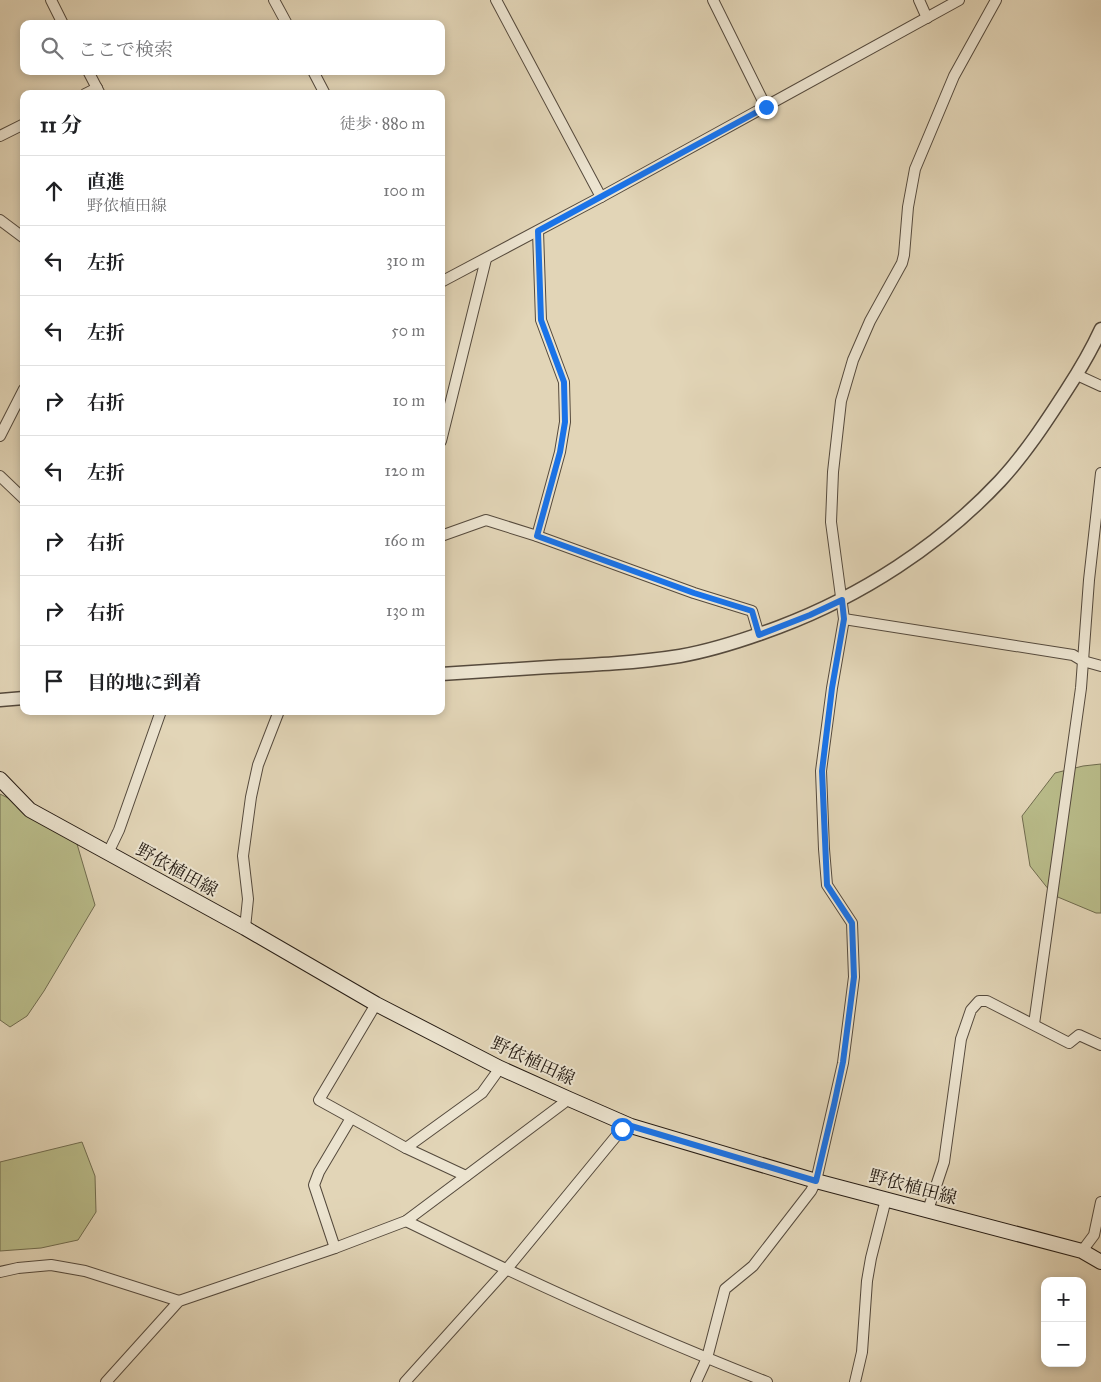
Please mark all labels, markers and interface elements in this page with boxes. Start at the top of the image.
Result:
search box [20,20,445,75]
icon: search [38,34,66,62]
text: ここで検索 [78,38,173,61]
route end [755,96,778,119]
text: 11 分 [40,112,82,138]
text: 徒歩 · 880 m [339,114,425,133]
text: 直進 [87,170,125,193]
icon: ahead [40,177,68,205]
text: 100 m [383,181,425,200]
text: 野依植田線 [87,196,167,215]
icon: left [40,247,68,275]
text: 左折 [87,251,125,274]
text: 310 m [386,251,425,270]
icon: left [40,317,68,345]
text: 左折 [87,321,125,344]
text: 50 m [391,321,425,340]
icon: right [40,387,68,415]
text: 右折 [87,391,125,414]
text: 10 m [393,391,425,410]
icon: left [40,457,68,485]
text: 左折 [87,461,125,484]
text: 120 m [385,461,425,480]
icon: right [40,527,68,555]
text: 右折 [87,531,125,554]
text: 160 m [384,531,425,550]
icon: right [40,597,68,625]
text: 右折 [87,601,125,624]
text: 130 m [386,601,425,620]
icon: arrive [40,667,68,695]
text: 目的地に到着 [87,671,201,694]
street label: 野依植田線 [132,839,222,901]
street label: 野依植田線 [488,1032,578,1090]
route start [611,1118,634,1141]
street label: 野依植田線 [867,1165,959,1209]
map controls [1041,1277,1086,1367]
button: + [1041,1277,1086,1322]
button: − [1041,1322,1086,1367]

